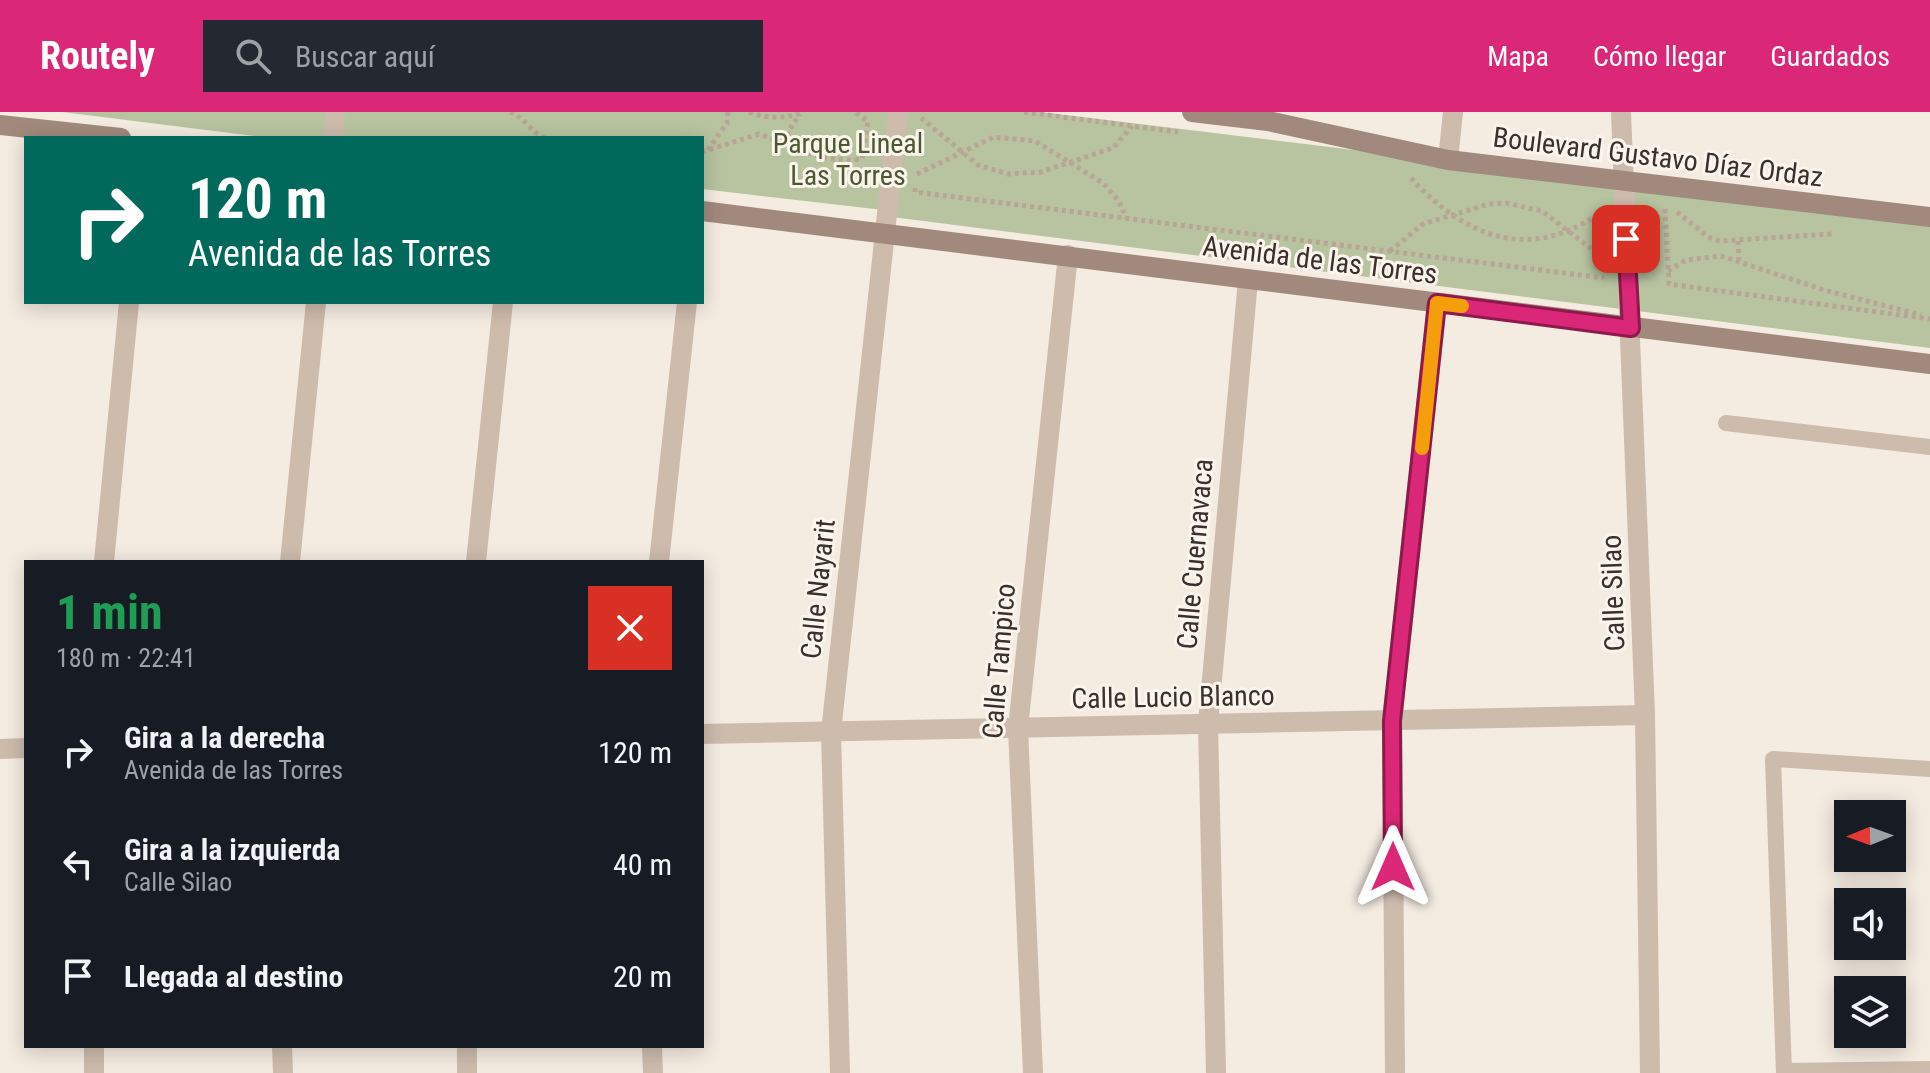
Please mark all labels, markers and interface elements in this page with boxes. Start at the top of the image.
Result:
search box [203,20,763,92]
text: Routely [40,34,155,78]
icon: search [231,34,275,78]
text: Buscar aquí [295,39,435,74]
text: Mapa [1487,40,1549,73]
text: Cómo llegar [1593,40,1726,73]
text: Guardados [1770,40,1890,73]
street label: Boulevard Gustavo Díaz Ordaz [1491,120,1825,194]
park label: Parque Lineal Las Torres [773,127,923,192]
text: 120 m [188,166,327,232]
icon: right [56,168,160,272]
pin [1592,205,1660,273]
icon: arrive [1604,217,1648,261]
street label: Avenida de las Torres [1201,229,1439,291]
text: Avenida de las Torres [188,233,491,275]
street label: Calle Cuernavaca [1170,457,1220,651]
street label: Calle Nayarit [794,517,842,661]
street label: Calle Silao [1594,534,1632,652]
street label: Calle Tampico [976,582,1022,740]
text: 1 min [56,584,163,641]
button: close [588,586,672,670]
text: 180 m · 22:41 [56,643,196,673]
street label: Calle Lucio Blanco [1071,679,1275,715]
text: Gira a la derecha [124,720,325,755]
icon: right [56,730,100,774]
text: 120 m [598,735,672,770]
text: Avenida de las Torres [124,755,343,785]
north arrow [1834,800,1906,872]
map controls [1834,800,1906,1048]
position arrow [1351,825,1435,909]
text: Gira a la izquierda [124,832,340,867]
icon: left [56,842,100,886]
text: 40 m [613,847,672,882]
text: Calle Silao [124,867,232,897]
button: sound [1834,888,1906,960]
icon: arrive [56,954,100,998]
text: Llegada al destino [124,959,343,994]
text: 20 m [613,959,672,994]
button: layers [1834,976,1906,1048]

